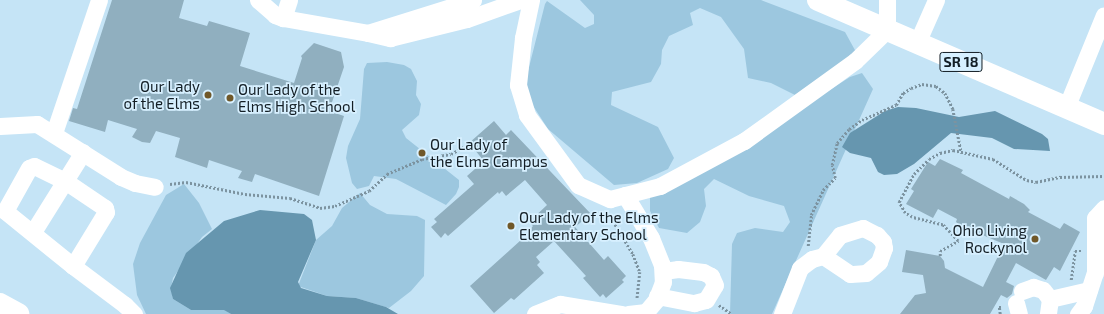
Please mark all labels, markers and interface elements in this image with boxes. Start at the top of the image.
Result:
road number: SR 18 [939,50,983,74]
place label: Our Lady of the Elms [123,77,200,112]
place label: Our Lady of the Elms High School [238,80,355,115]
marker: Our Lady of the Elms [203,90,213,100]
marker: Our Lady of the Elms High School [225,93,235,103]
place label: Our Lady of the Elms Campus [430,135,548,170]
marker: Our Lady of the Elms Campus [417,148,427,158]
place label: Our Lady of the Elms Elementary School [519,208,660,243]
marker: Our Lady of the Elms Elementary School [506,221,516,231]
place label: Ohio Living Rockynol [952,221,1027,256]
marker: Ohio Living Rockynol [1030,234,1040,244]

